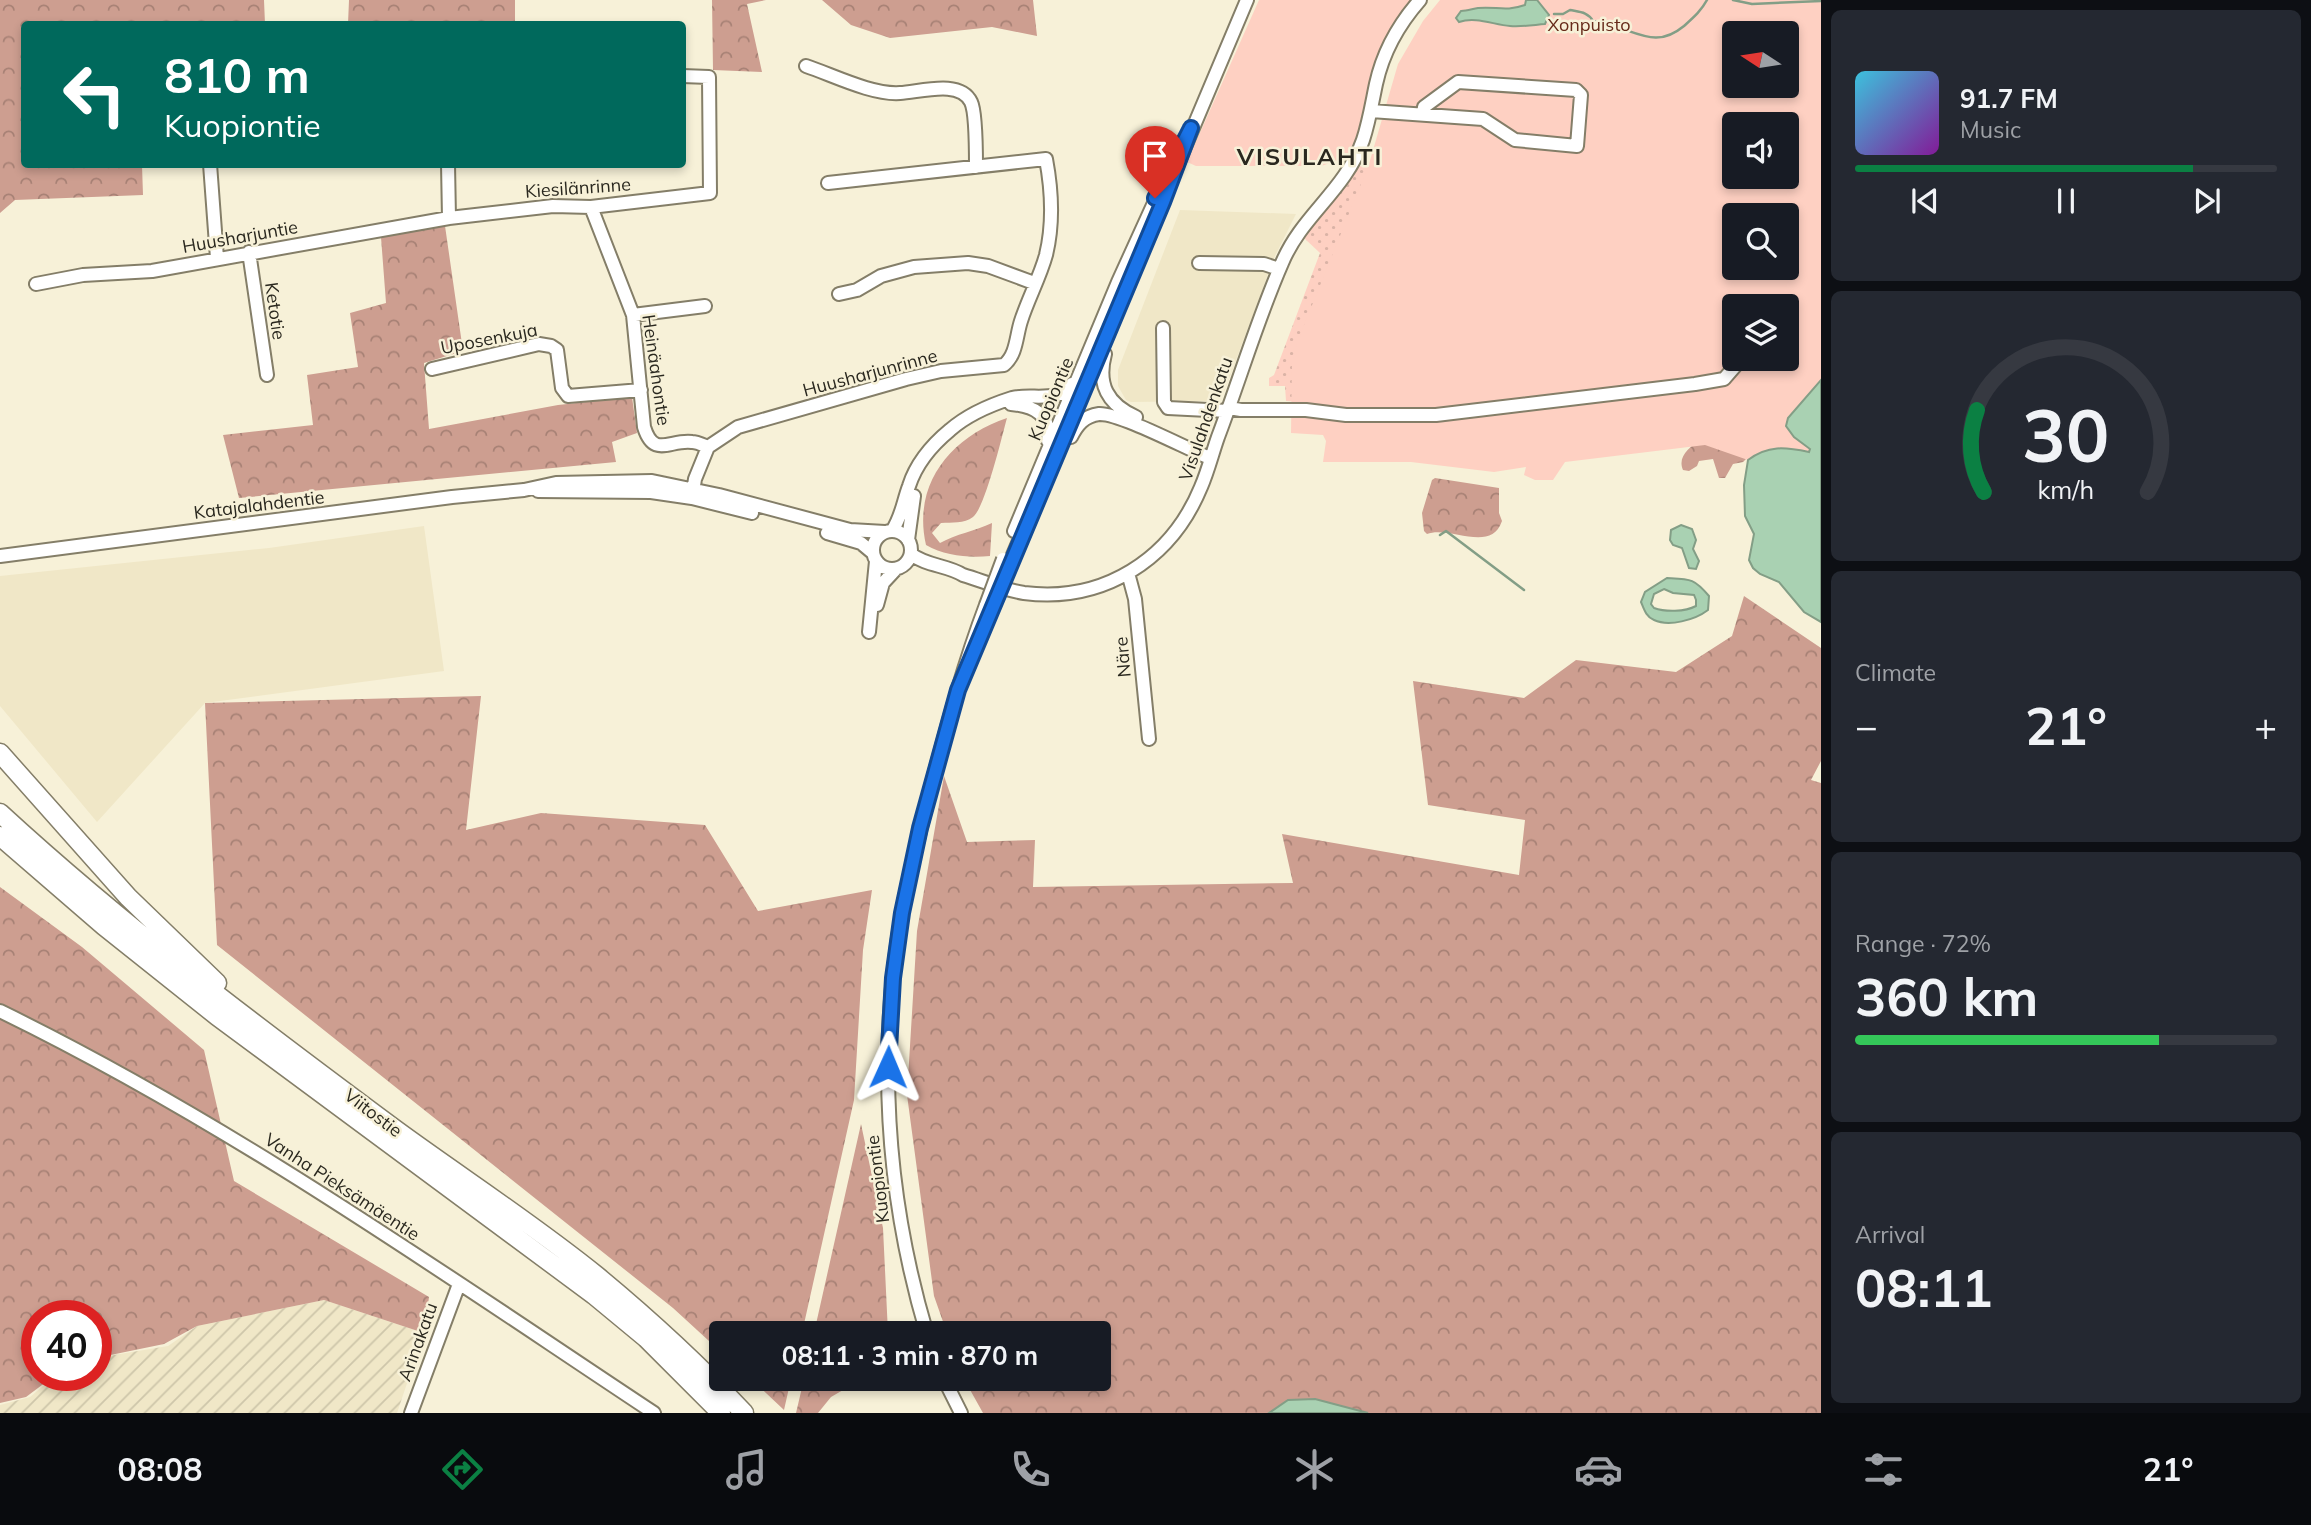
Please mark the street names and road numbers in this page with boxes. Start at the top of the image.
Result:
street label: Kiesilänrinne [524,172,632,203]
street label: Huusharjuntie [180,215,300,258]
street label: Ketotie [260,281,291,341]
street label: Heinäahontie [637,313,676,427]
street label: Uposenkuja [438,318,539,359]
street label: Huusharjunrinne [800,344,940,402]
street label: Kuopiontie [1023,354,1078,444]
street label: Visulahdenkatu [1174,354,1237,484]
street label: Katajalahdentie [192,485,326,524]
street label: Näre [1109,636,1136,678]
street label: Viitostie [340,1083,407,1142]
street label: Vanha Pieksämäentie [260,1128,424,1245]
street label: Kuopiontie [861,1134,894,1224]
street label: Arinakatu [393,1299,442,1384]

